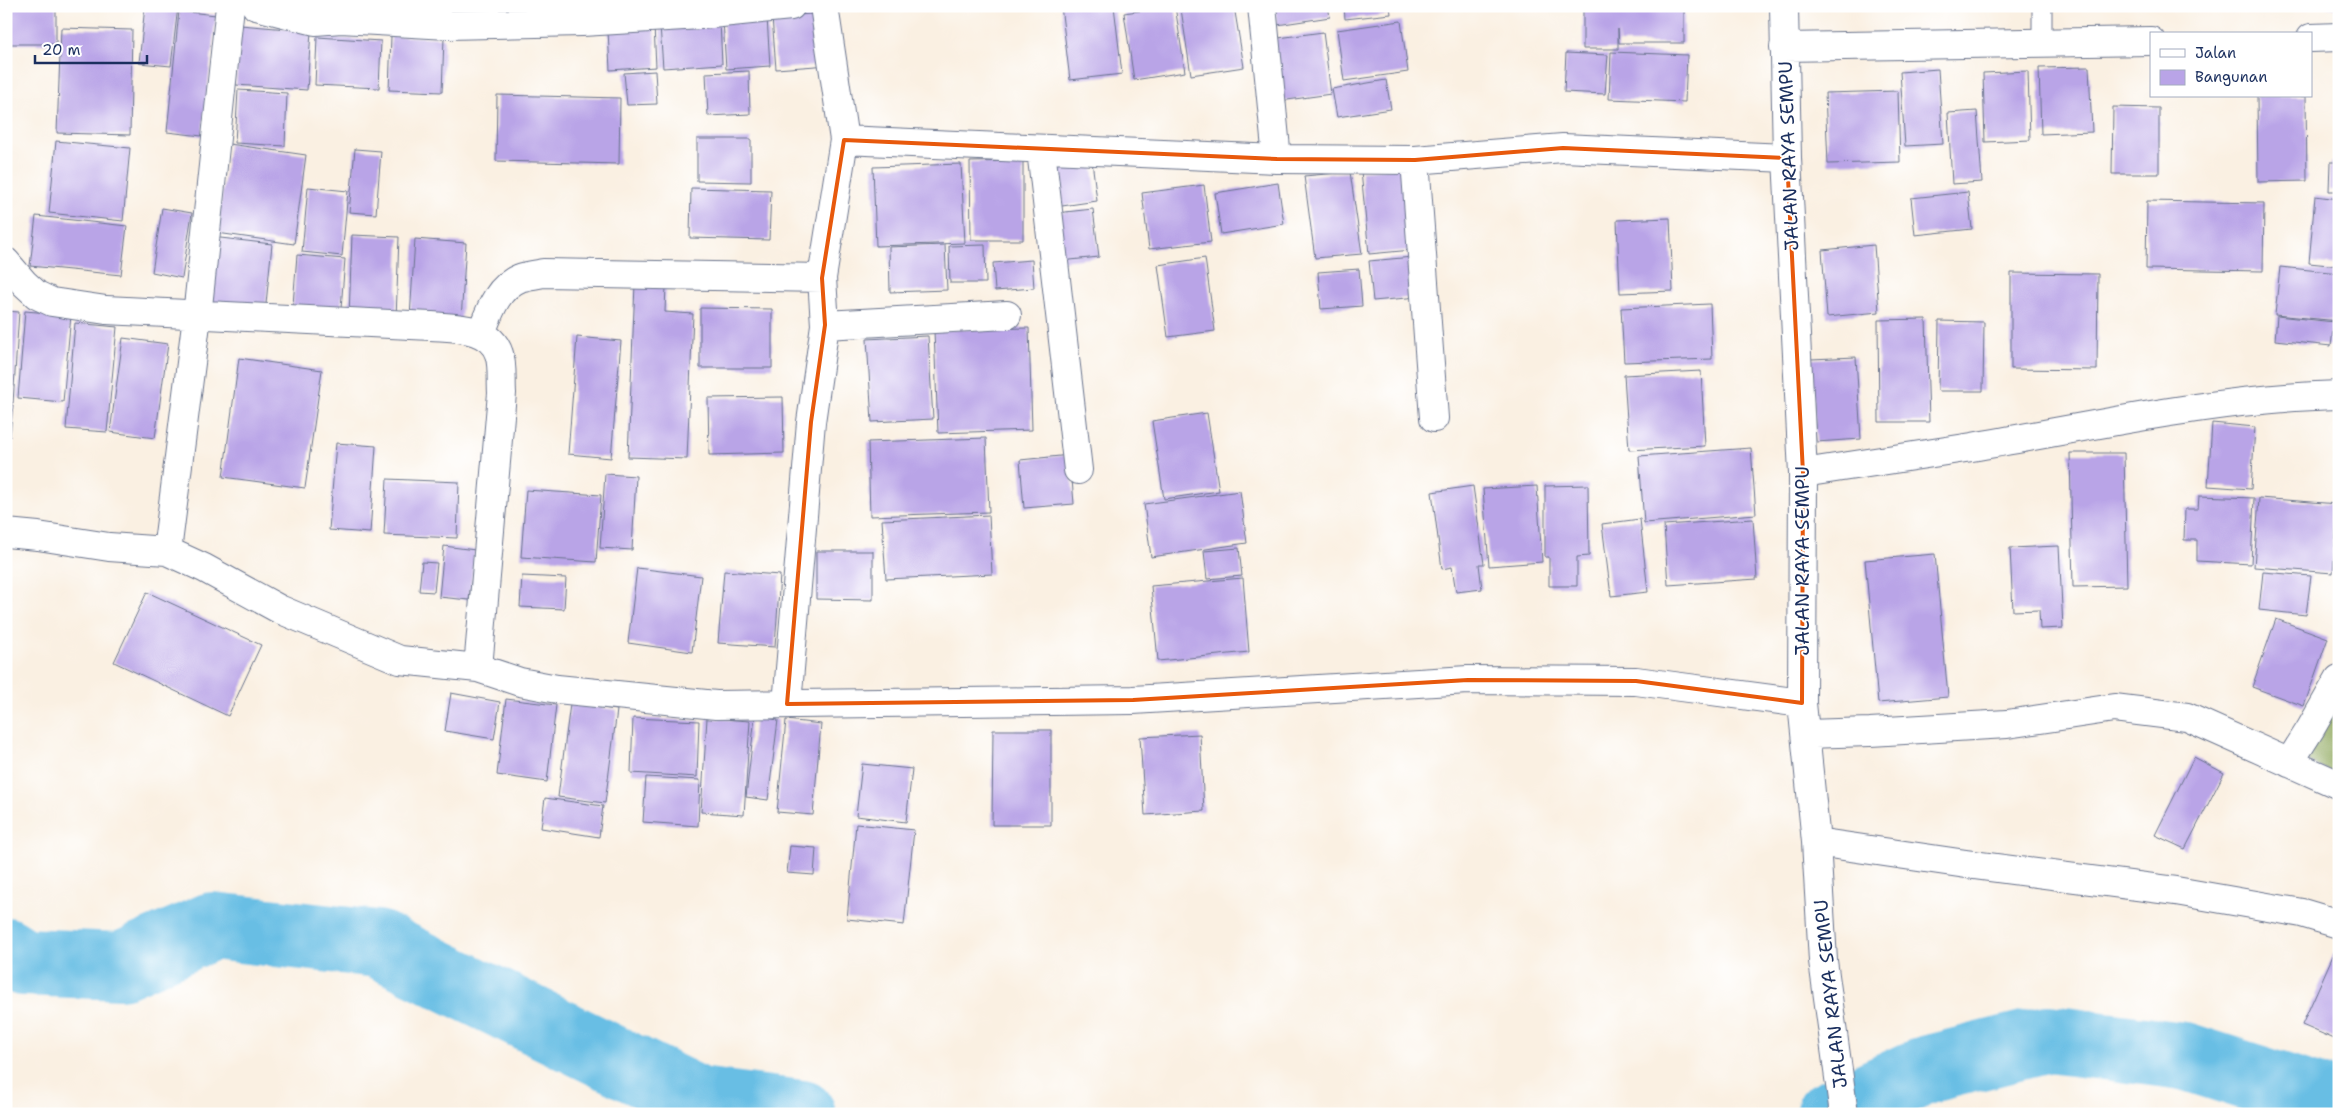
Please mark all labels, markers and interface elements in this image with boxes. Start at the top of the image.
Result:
scale bar [35,32,148,64]
legend [2150,32,2312,98]
text: 20 m [42,40,81,60]
text: Jalan [2195,43,2236,63]
street label: JALAN RAYA SEMPU [1773,61,1804,251]
text: Bangunan [2195,67,2267,87]
street label: JALAN RAYA SEMPU [1790,466,1815,656]
street label: JALAN RAYA SEMPU [1808,898,1853,1090]

